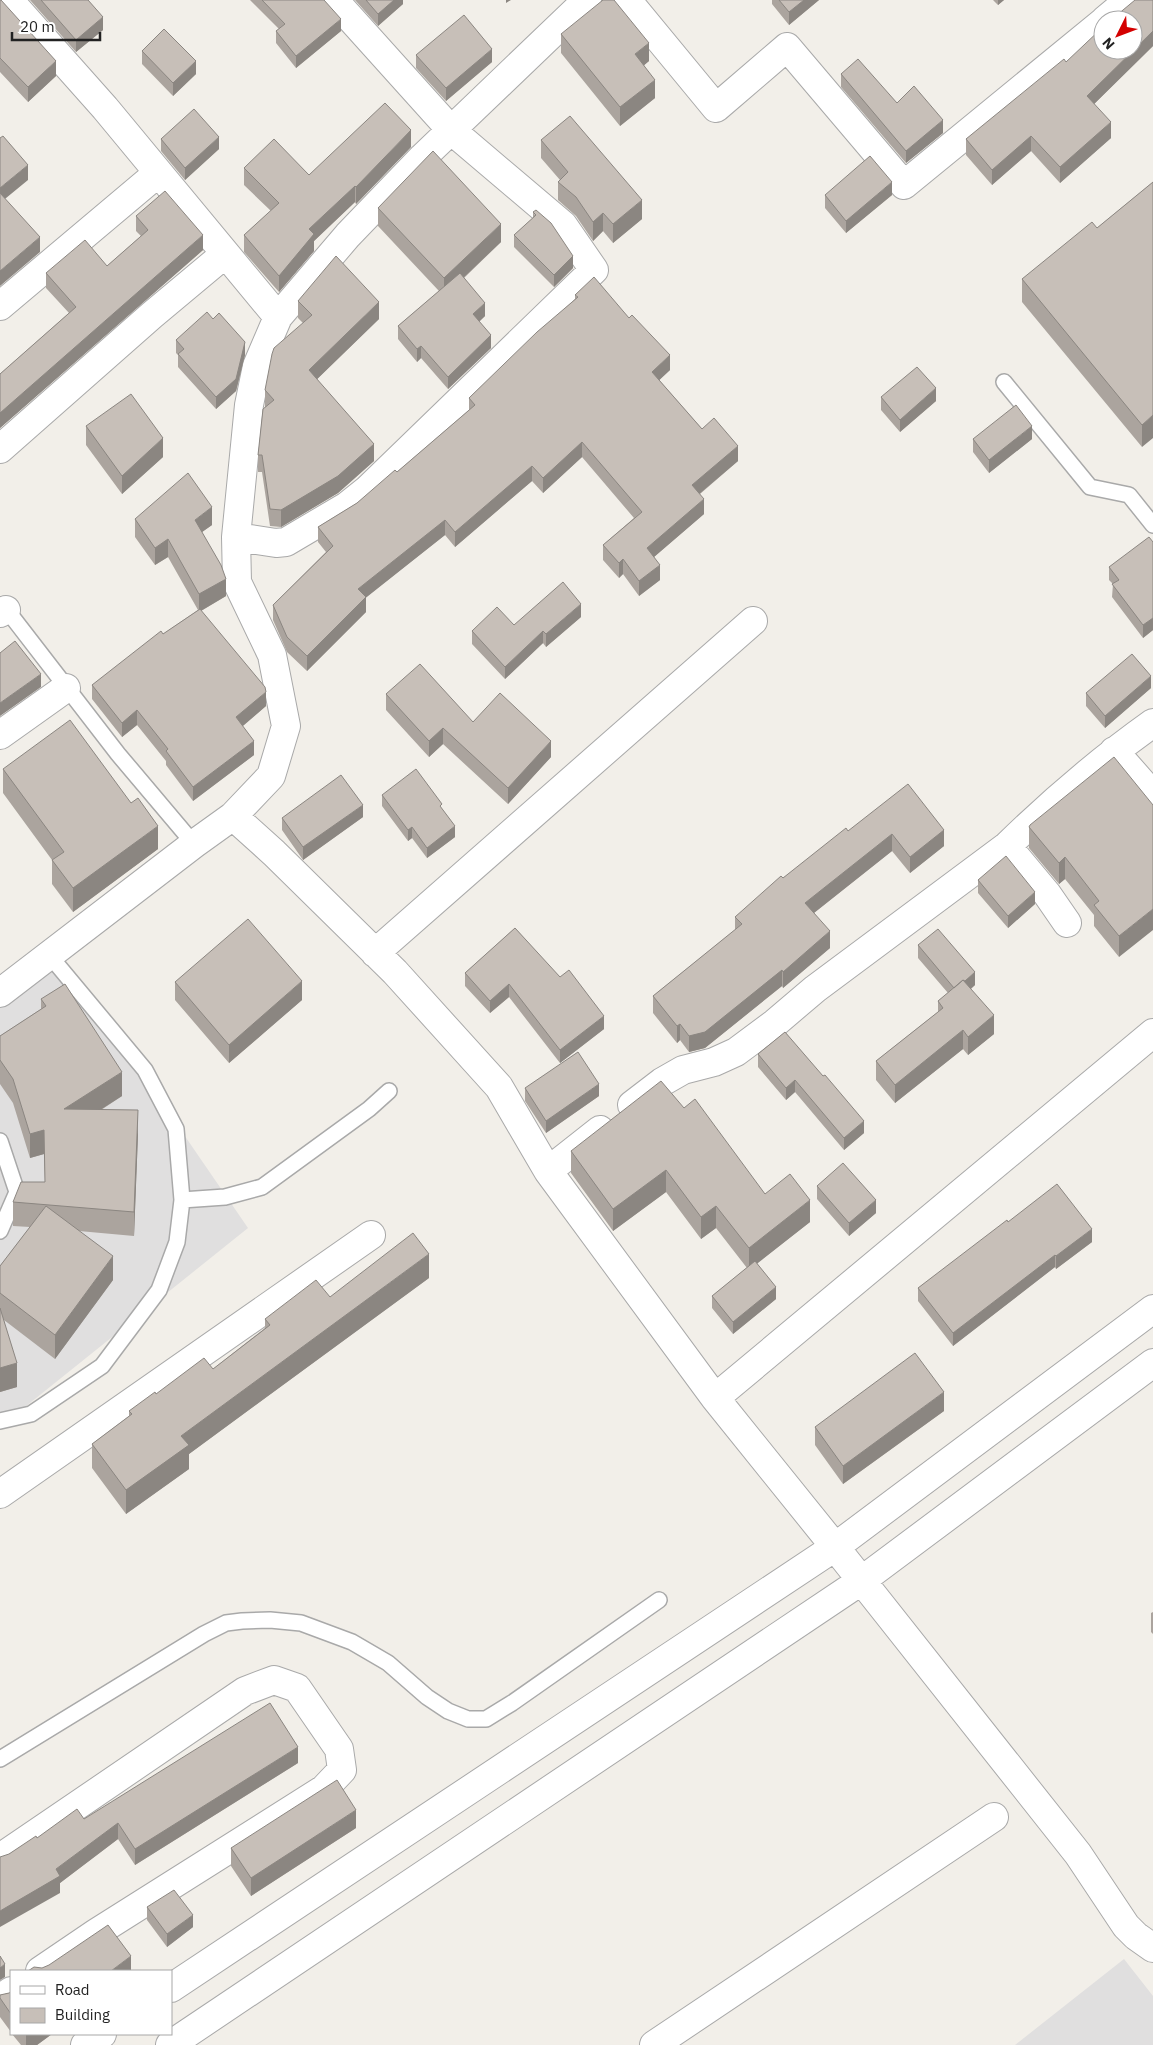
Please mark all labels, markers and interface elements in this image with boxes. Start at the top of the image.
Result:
scale bar [12,10,100,42]
north arrow [1093,10,1143,60]
text: 20 m [20,17,55,36]
text: N [1098,34,1118,53]
legend [10,1970,172,2035]
text: Road [55,1980,90,1999]
text: Building [55,2005,110,2024]

